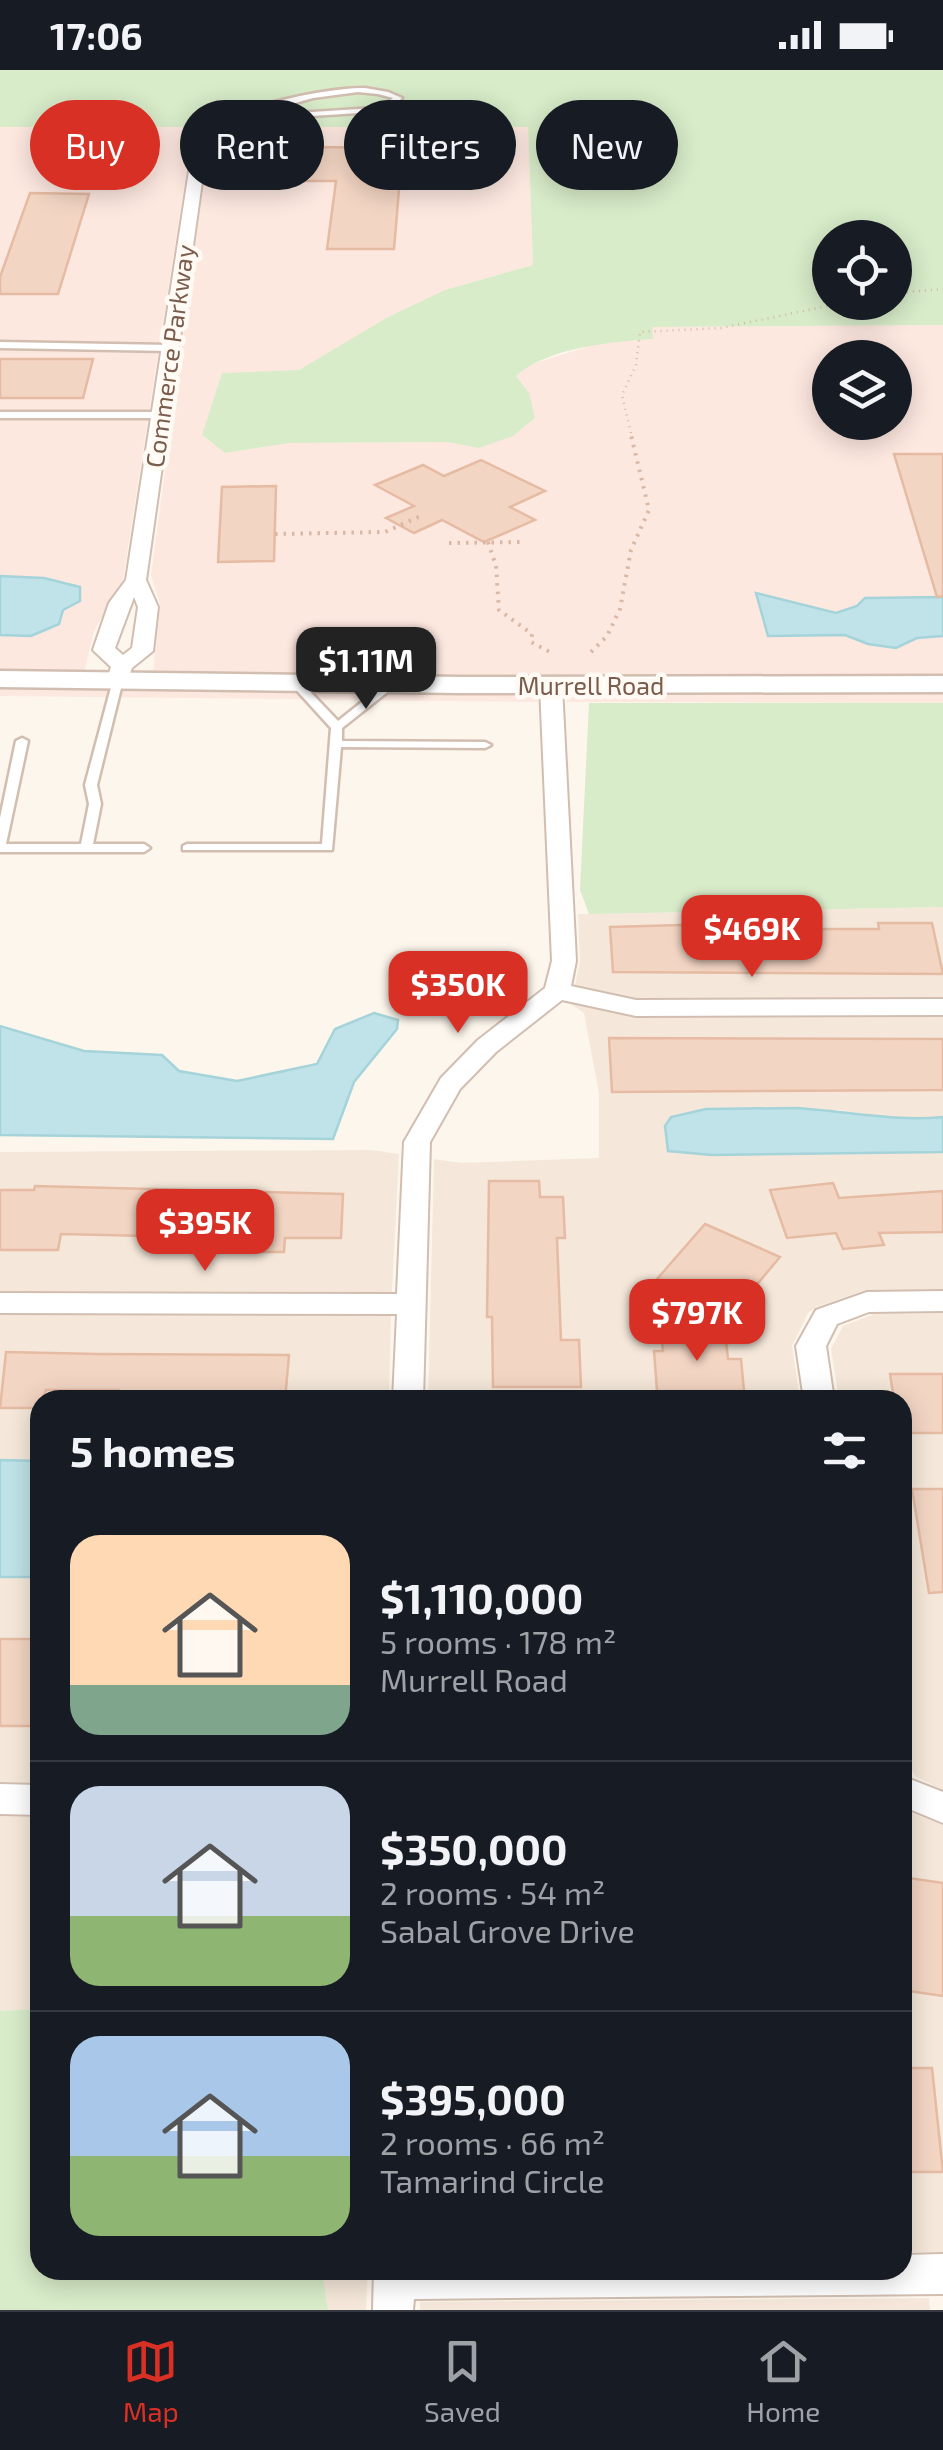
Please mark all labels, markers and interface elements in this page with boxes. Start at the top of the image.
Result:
text: 17:06 [50,12,143,58]
chip: Buy [30,100,160,190]
chip: Rent [180,100,324,190]
chip: Filters [344,100,516,190]
chip: New [536,100,678,190]
map controls [812,220,912,440]
button: locate [812,220,912,320]
street label: Commerce Parkway [138,242,200,470]
button: layers [812,340,912,440]
pin: $1.11M [285,627,447,712]
text: $1.11M [318,640,414,678]
street label: Murrell Road [518,670,664,700]
pin: $469K [682,895,822,980]
text: $469K [704,908,801,946]
pin: $350K [388,951,528,1036]
text: $350K [411,964,505,1002]
pin: $395K [135,1189,275,1274]
text: $395K [158,1202,252,1240]
pin: $797K [627,1279,767,1364]
text: $797K [651,1292,743,1330]
icon: filters [817,1423,872,1478]
text: 5 homes [70,1425,235,1475]
text: $1,110,000 [380,1572,583,1622]
icon: home [150,1575,270,1695]
text: 5 rooms · 178 m² [380,1622,616,1660]
text: Murrell Road [380,1660,568,1698]
text: $350,000 [380,1823,568,1873]
icon: home [150,1826,270,1946]
text: 2 rooms · 54 m² [380,1873,605,1911]
text: Sabal Grove Drive [380,1911,635,1949]
text: $395,000 [380,2073,566,2123]
icon: home [150,2076,270,2196]
text: 2 rooms · 66 m² [380,2123,605,2161]
text: Tamarind Circle [380,2161,605,2199]
tab: Map [123,2334,179,2428]
tab: Saved [424,2334,501,2428]
tab: Home [746,2334,820,2428]

